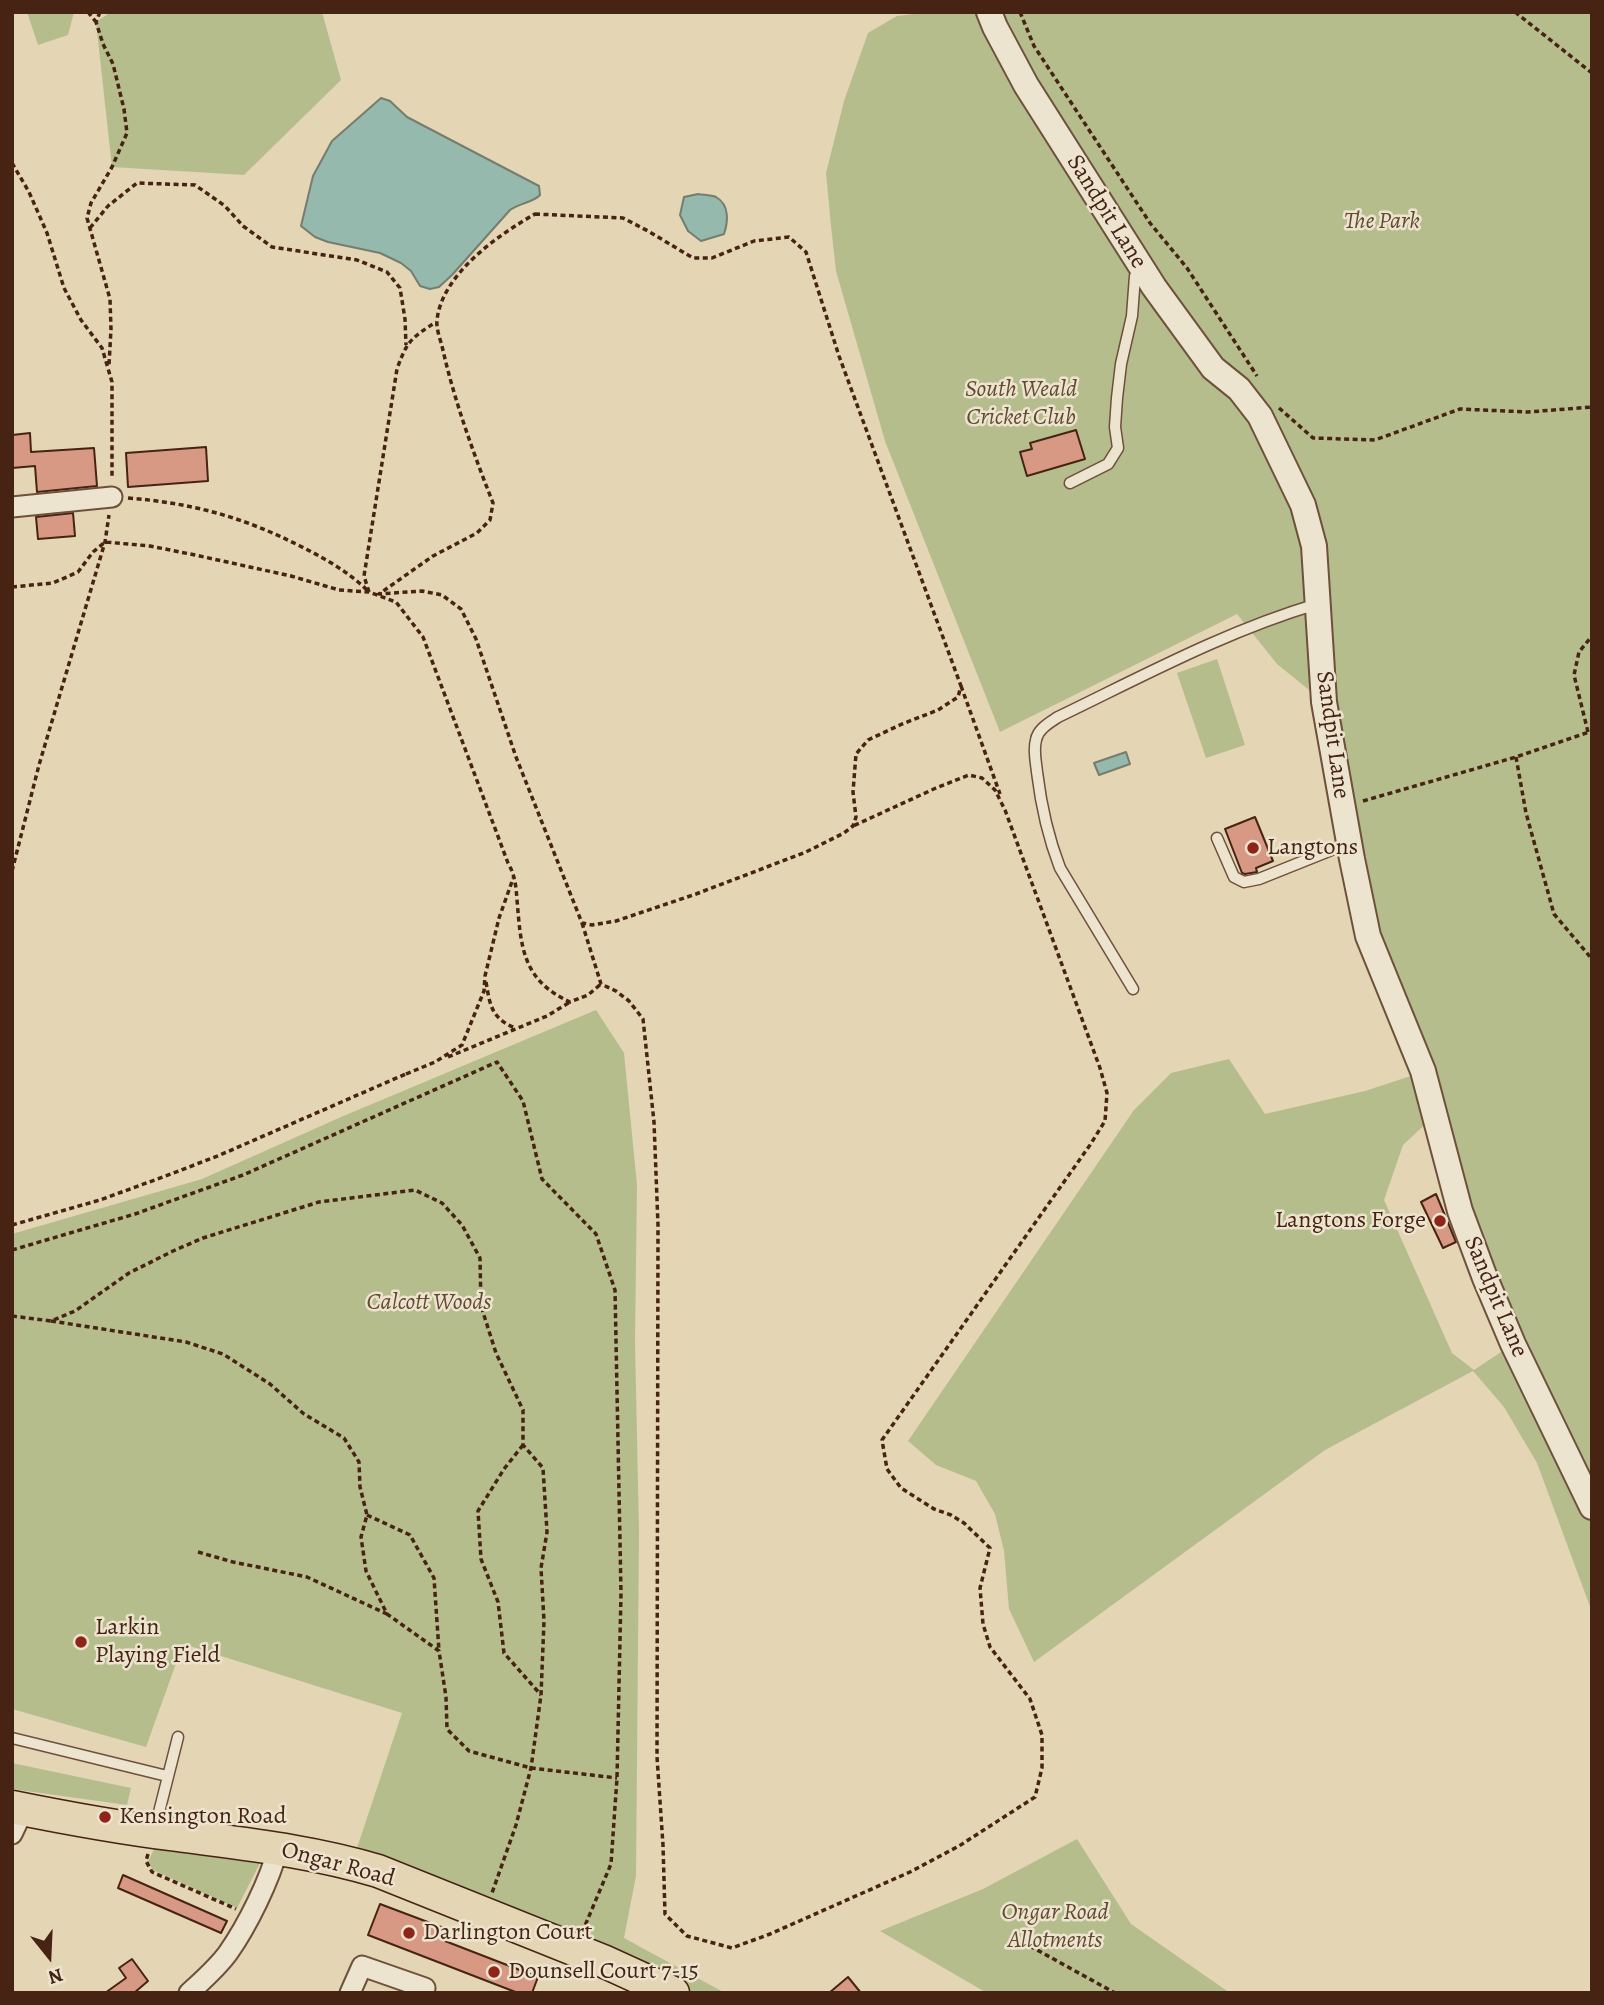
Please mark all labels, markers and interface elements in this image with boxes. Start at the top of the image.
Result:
street label: Sandpit Lane [1060,150,1152,274]
park label: The Park [1344,208,1420,236]
park label: South Weald Cricket Club [965,376,1077,432]
street label: Sandpit Lane [1309,669,1355,801]
place label: Langtons [1267,834,1358,862]
marker: Langtons [1245,840,1261,856]
place label: Langtons Forge [1275,1207,1426,1235]
marker: Langtons Forge [1432,1213,1448,1229]
street label: Sandpit Lane [1457,1232,1533,1362]
park label: Calcott Woods [367,1289,491,1317]
place label: Larkin Playing Field [95,1614,220,1670]
marker: Larkin Playing Field [73,1634,89,1650]
place label: Kensington Road [119,1803,287,1831]
marker: Kensington Road [97,1809,113,1825]
street label: Ongar Road [278,1836,398,1894]
park label: Ongar Road Allotments [1001,1899,1109,1955]
place label: Darlington Court [423,1919,592,1947]
north arrow [14,1921,84,1991]
marker: Darlington Court [401,1925,417,1941]
place label: Dounsell Court 7-15 [508,1958,699,1986]
text: N [45,1961,66,1990]
marker: Dounsell Court 7-15 [486,1964,502,1980]

